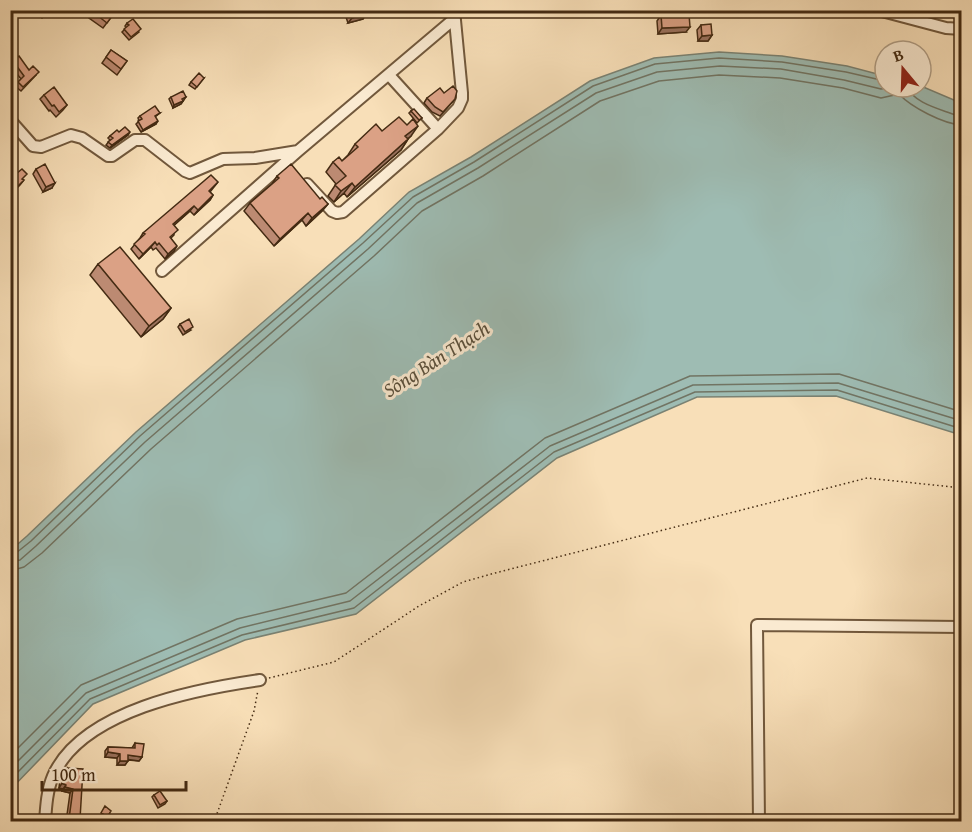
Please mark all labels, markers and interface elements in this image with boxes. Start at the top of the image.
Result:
north arrow [873,39,933,99]
text: B [890,42,907,68]
water label: Sông Bàn Thạch [377,313,495,404]
scale bar [42,754,186,792]
text: 100 m [51,761,96,788]

